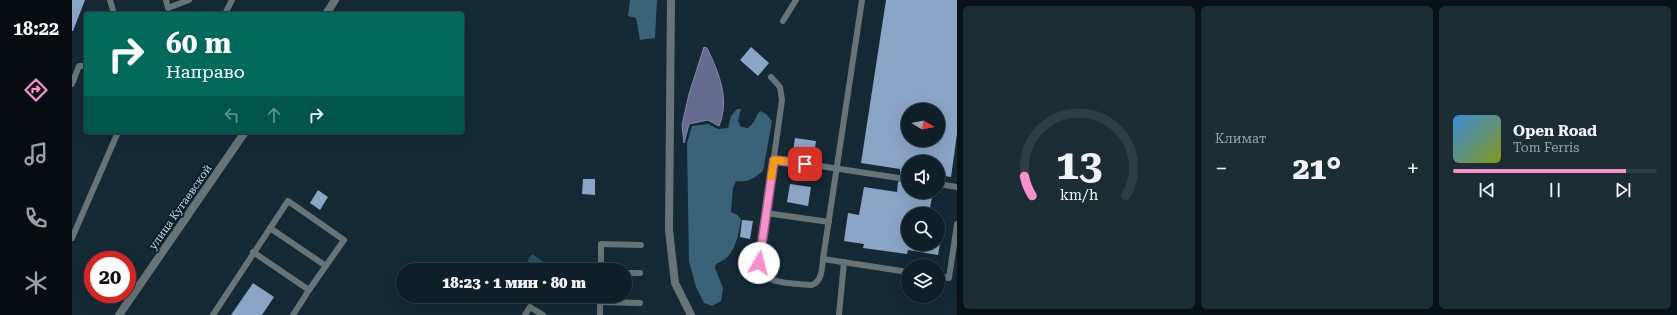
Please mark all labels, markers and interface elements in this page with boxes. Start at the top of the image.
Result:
text: 18:22 [13,18,59,39]
text: 60 m [166,27,231,60]
icon: right [100,28,152,80]
text: Направо [166,61,245,82]
icon: directions [22,76,50,104]
north arrow [901,103,945,147]
map controls [901,103,945,303]
icon: left [221,104,243,126]
icon: ahead [263,104,285,126]
icon: right [305,104,327,126]
text: Open Road [1513,122,1597,140]
text: Климат [1215,131,1266,146]
text: 13 [1056,139,1102,188]
icon: music [22,140,50,168]
text: Tom Ferris [1513,140,1579,155]
pin [788,147,822,181]
text: 21° [1293,151,1341,186]
icon: arrive [794,153,816,175]
button: sound [901,155,945,199]
text: − [1215,156,1227,181]
text: + [1407,156,1419,181]
street label: улица Кугаевской [146,162,215,252]
icon: previous [1476,179,1498,201]
icon: pause [1544,179,1566,201]
icon: next [1612,179,1634,201]
text: km/h [1060,186,1098,202]
icon: phone [22,204,50,232]
button: search [901,207,945,251]
position arrow [738,242,780,284]
speed limit sign: 20 [84,251,136,303]
button: layers [901,259,945,303]
icon: climate [22,269,50,297]
text: 18:23 · 1 мин · 80 m [442,274,586,292]

